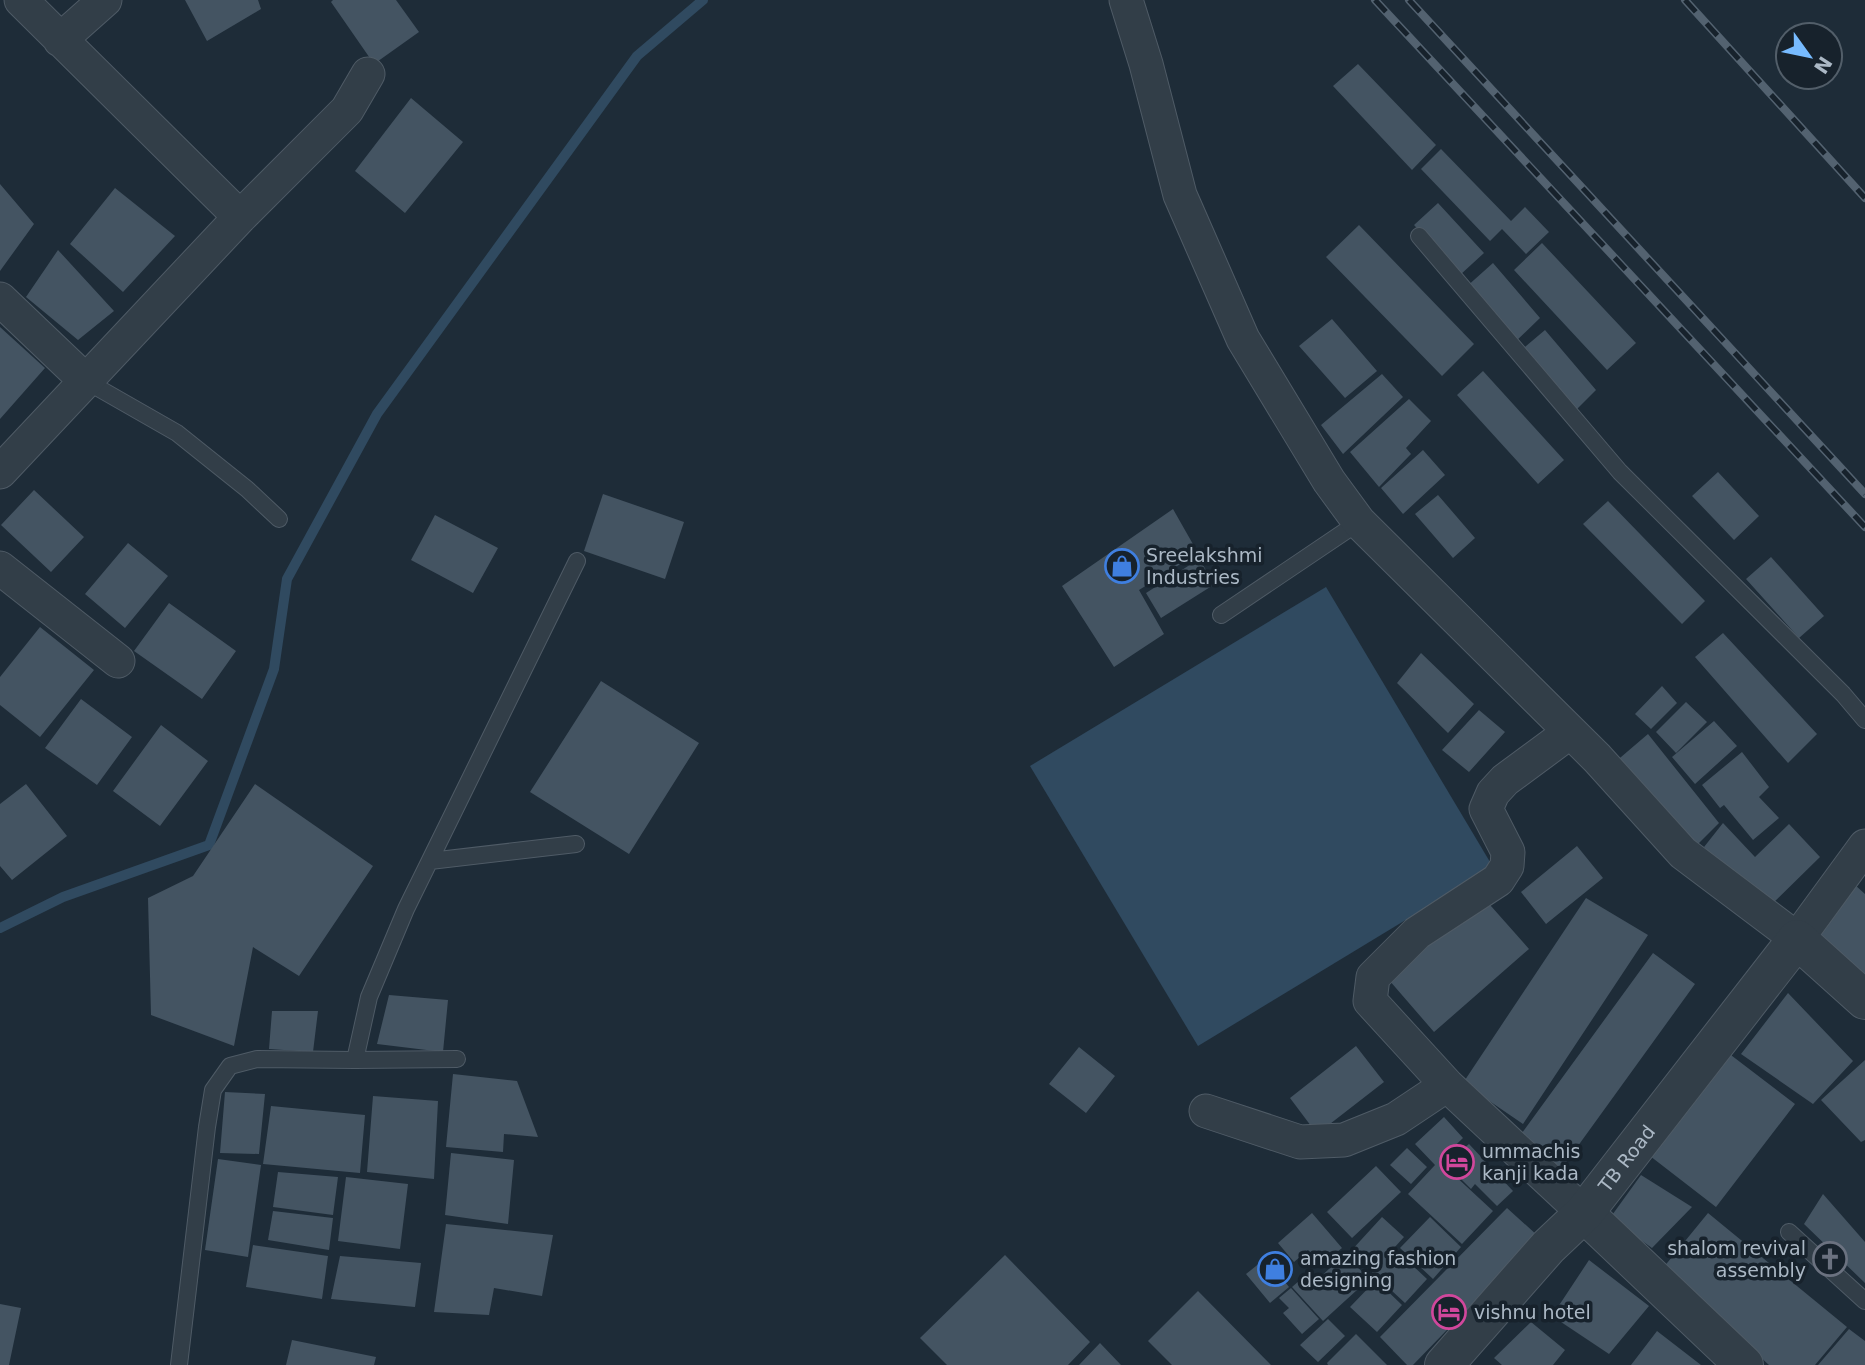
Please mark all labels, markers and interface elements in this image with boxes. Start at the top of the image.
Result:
north arrow [1774,21,1844,91]
text: N [1810,53,1837,78]
place label: Sreelakshmi Industries [1146,544,1263,588]
shop icon: Sreelakshmi Industries [1103,547,1141,585]
street label: TB Road [1593,1121,1659,1197]
place label: ummachis kanji kada [1482,1140,1580,1184]
hotel icon: ummachis kanji kada [1438,1143,1476,1181]
place label: shalom revival assembly [1667,1237,1806,1281]
church icon: shalom revival assembly [1811,1240,1849,1278]
place label: amazing fashion designing [1300,1247,1456,1291]
shop icon: amazing fashion designing [1256,1250,1294,1288]
hotel icon: vishnu hotel [1430,1293,1468,1331]
place label: vishnu hotel [1474,1301,1591,1323]

